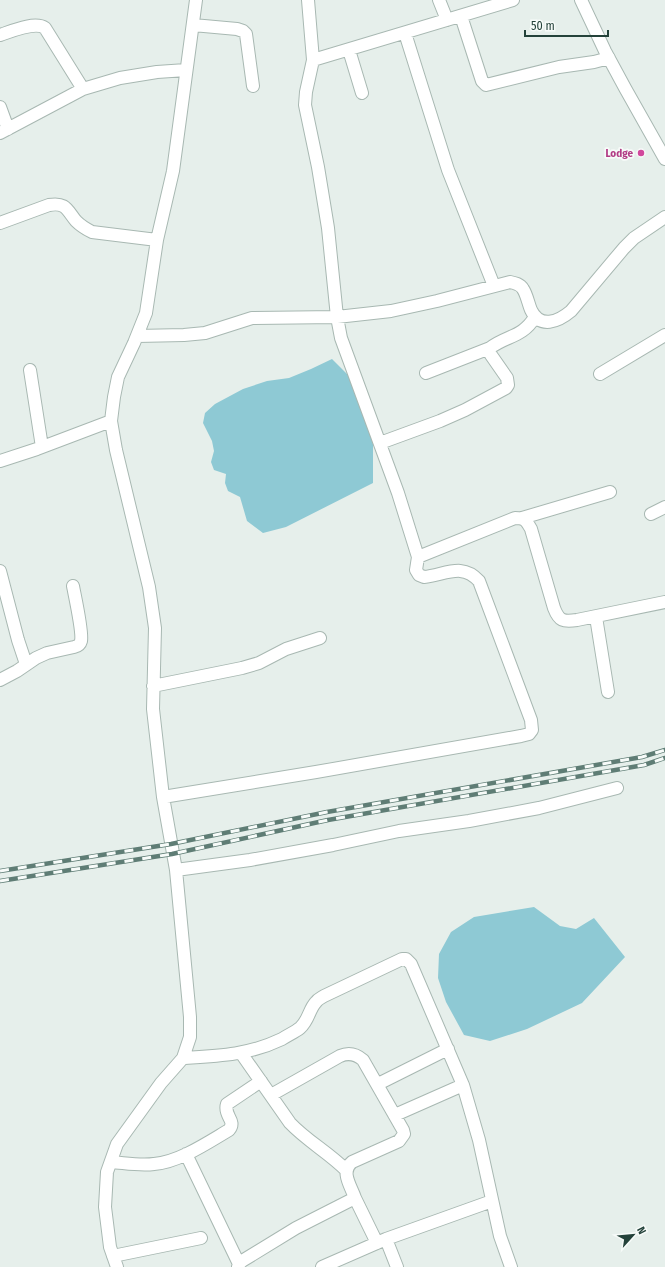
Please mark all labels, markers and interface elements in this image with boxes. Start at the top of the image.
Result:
scale bar [525,12,608,38]
text: 50 m [531,19,555,33]
place label: Lodge [605,147,633,160]
marker: Lodge [636,148,646,158]
north arrow [613,1215,653,1255]
text: N [634,1225,649,1237]

